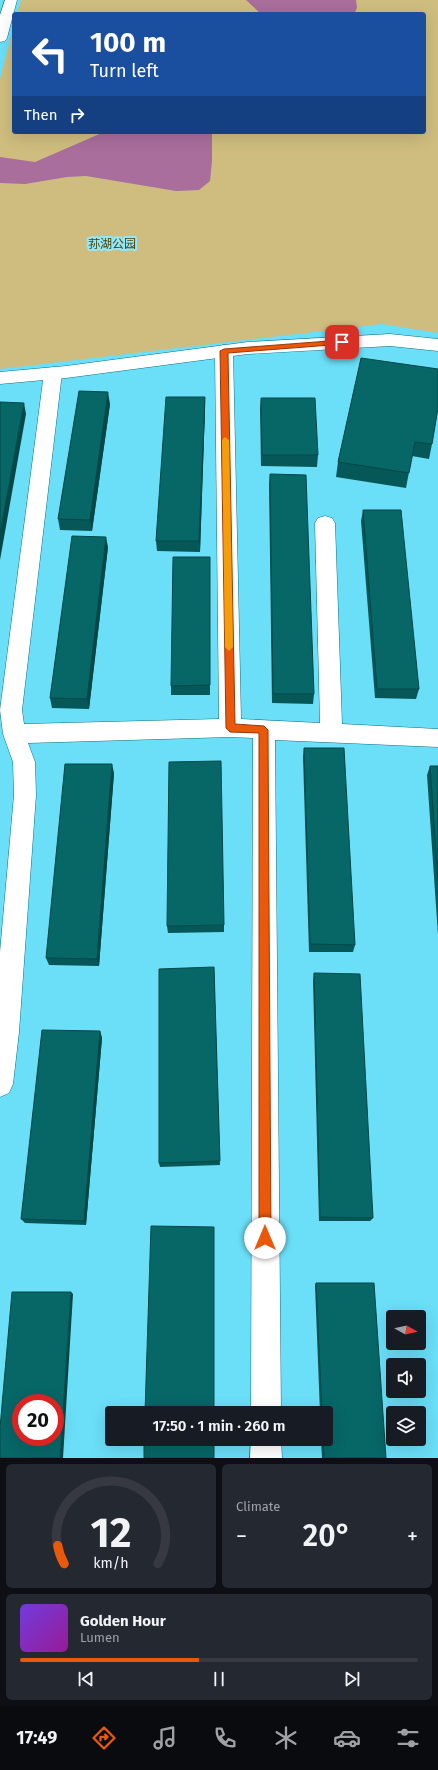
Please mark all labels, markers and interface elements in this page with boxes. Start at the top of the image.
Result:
text: 100 m [90,26,166,59]
icon: left [24,28,76,80]
text: Turn left [90,60,159,82]
icon: right [66,104,88,126]
text: Then [24,106,58,124]
park label: 荪湖公园 [88,237,136,251]
pin [325,325,359,359]
icon: arrive [331,331,353,353]
position arrow [244,1217,286,1259]
north arrow [386,1310,426,1350]
map controls [386,1310,426,1446]
button: sound [386,1358,426,1398]
speed limit sign: 20 [12,1394,64,1446]
button: layers [386,1406,426,1446]
text: 17:50 · 1 min · 260 m [152,1417,286,1435]
text: Climate [236,1499,280,1514]
text: 12 [91,1508,131,1558]
text: 20° [303,1518,351,1554]
text: − [236,1523,247,1550]
text: + [407,1523,418,1550]
text: km/h [93,1555,129,1572]
text: Golden Hour [80,1612,166,1630]
text: Lumen [80,1630,120,1645]
icon: previous [75,1668,97,1690]
icon: pause [208,1668,230,1690]
icon: next [341,1668,363,1690]
icon: directions [90,1724,118,1752]
icon: music [151,1724,179,1752]
icon: phone [211,1724,239,1752]
icon: climate [272,1724,300,1752]
icon: car [333,1724,361,1752]
icon: filters [394,1724,422,1752]
text: 17:49 [16,1727,57,1749]

